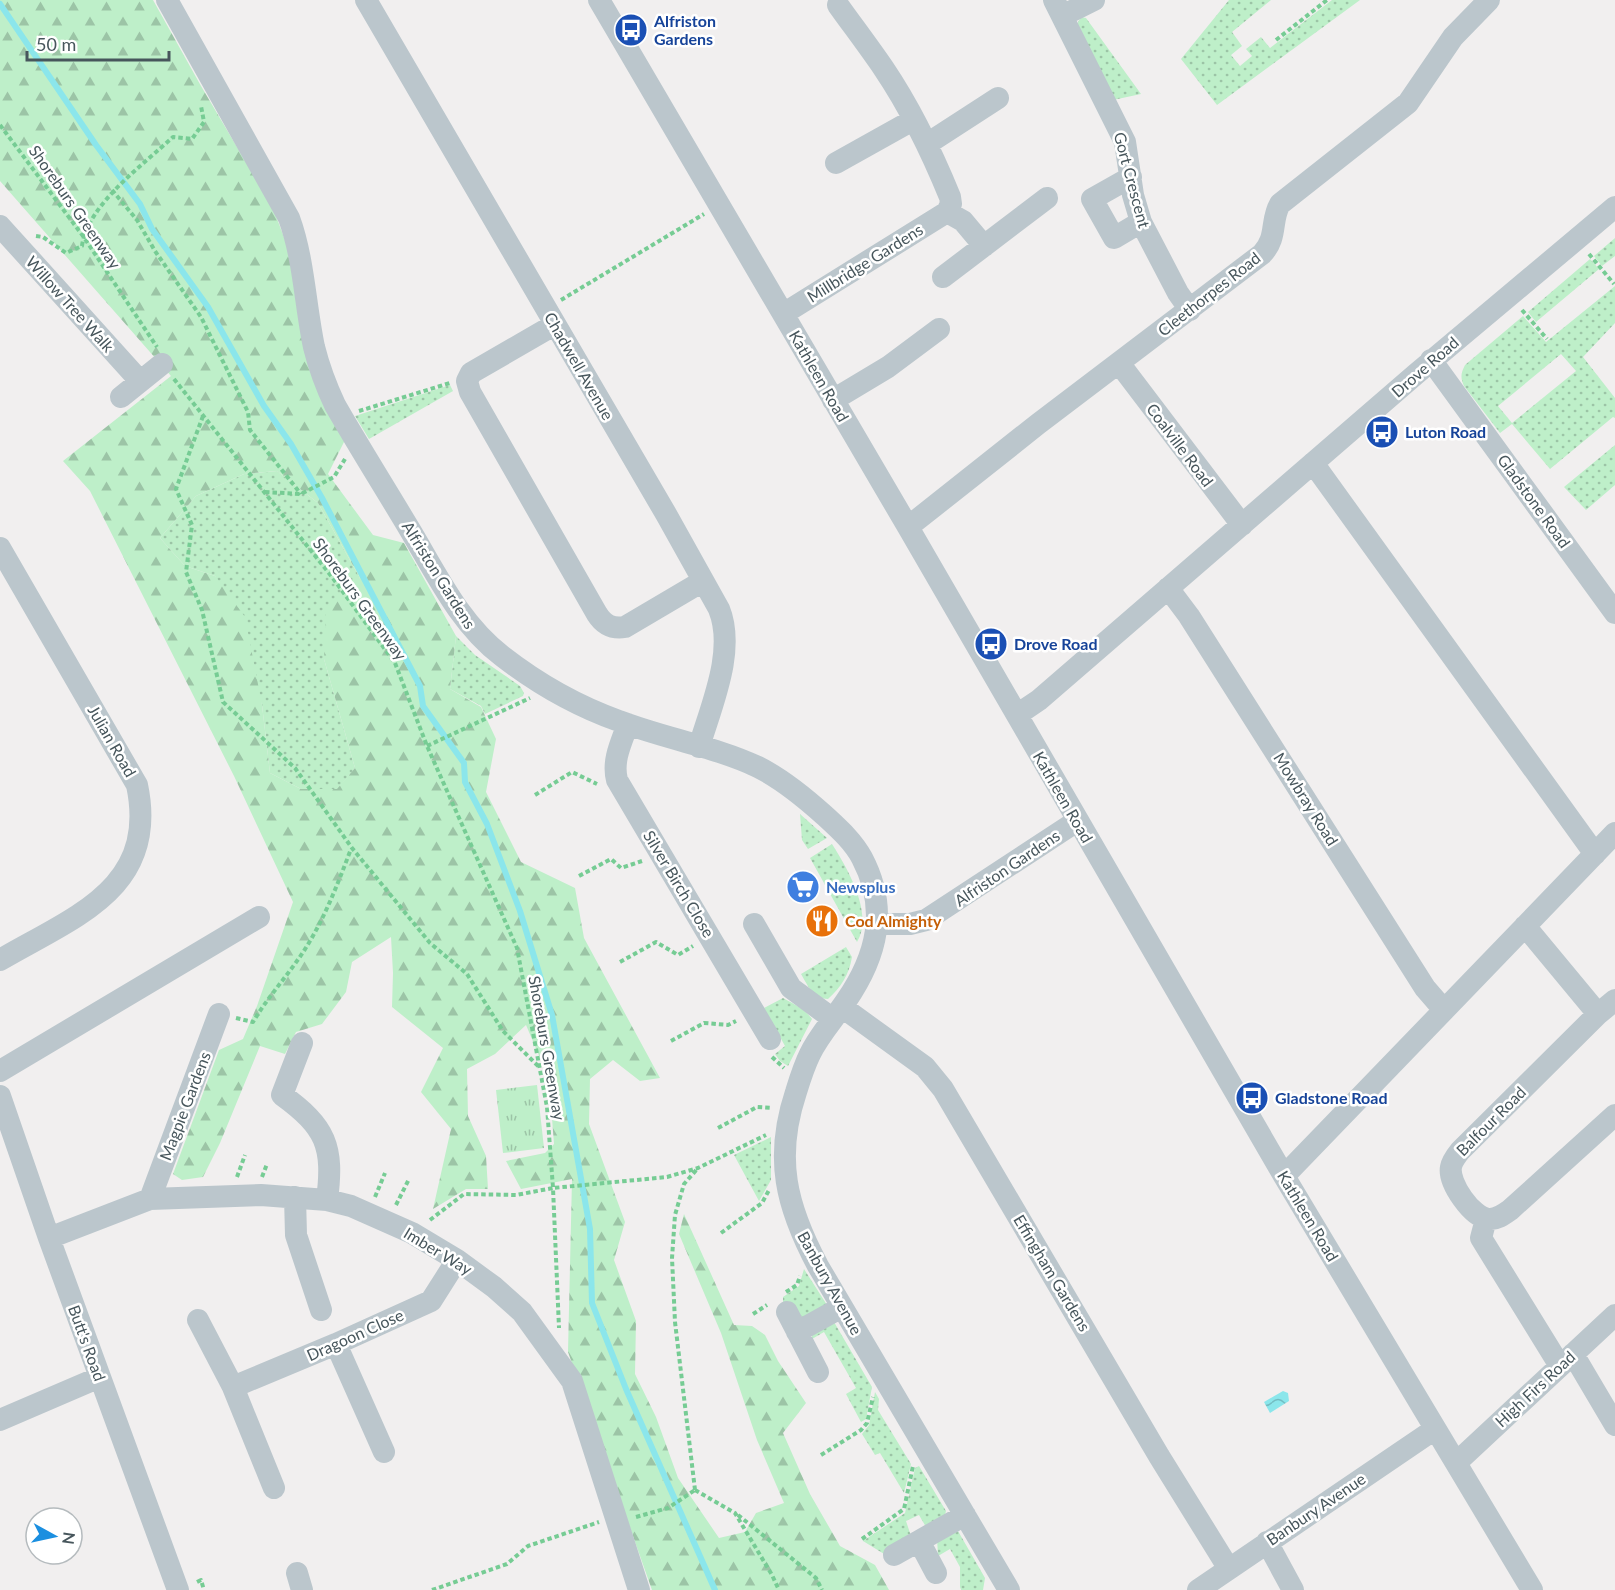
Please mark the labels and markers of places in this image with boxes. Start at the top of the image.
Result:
place label: Alfriston Gardens [653,11,716,48]
bus stop icon: Alfriston Gardens [613,12,649,48]
bus stop icon: Luton Road [1364,414,1400,450]
place label: Luton Road [1405,422,1486,441]
bus stop icon: Drove Road [973,626,1009,662]
place label: Drove Road [1014,634,1097,653]
supermarket icon: Newsplus [785,869,821,905]
place label: Newsplus [826,877,895,896]
restaurant icon: Cod Almighty [804,903,840,939]
place label: Cod Almighty [845,911,942,930]
bus stop icon: Gladstone Road [1234,1080,1270,1116]
place label: Gladstone Road [1275,1088,1387,1107]

